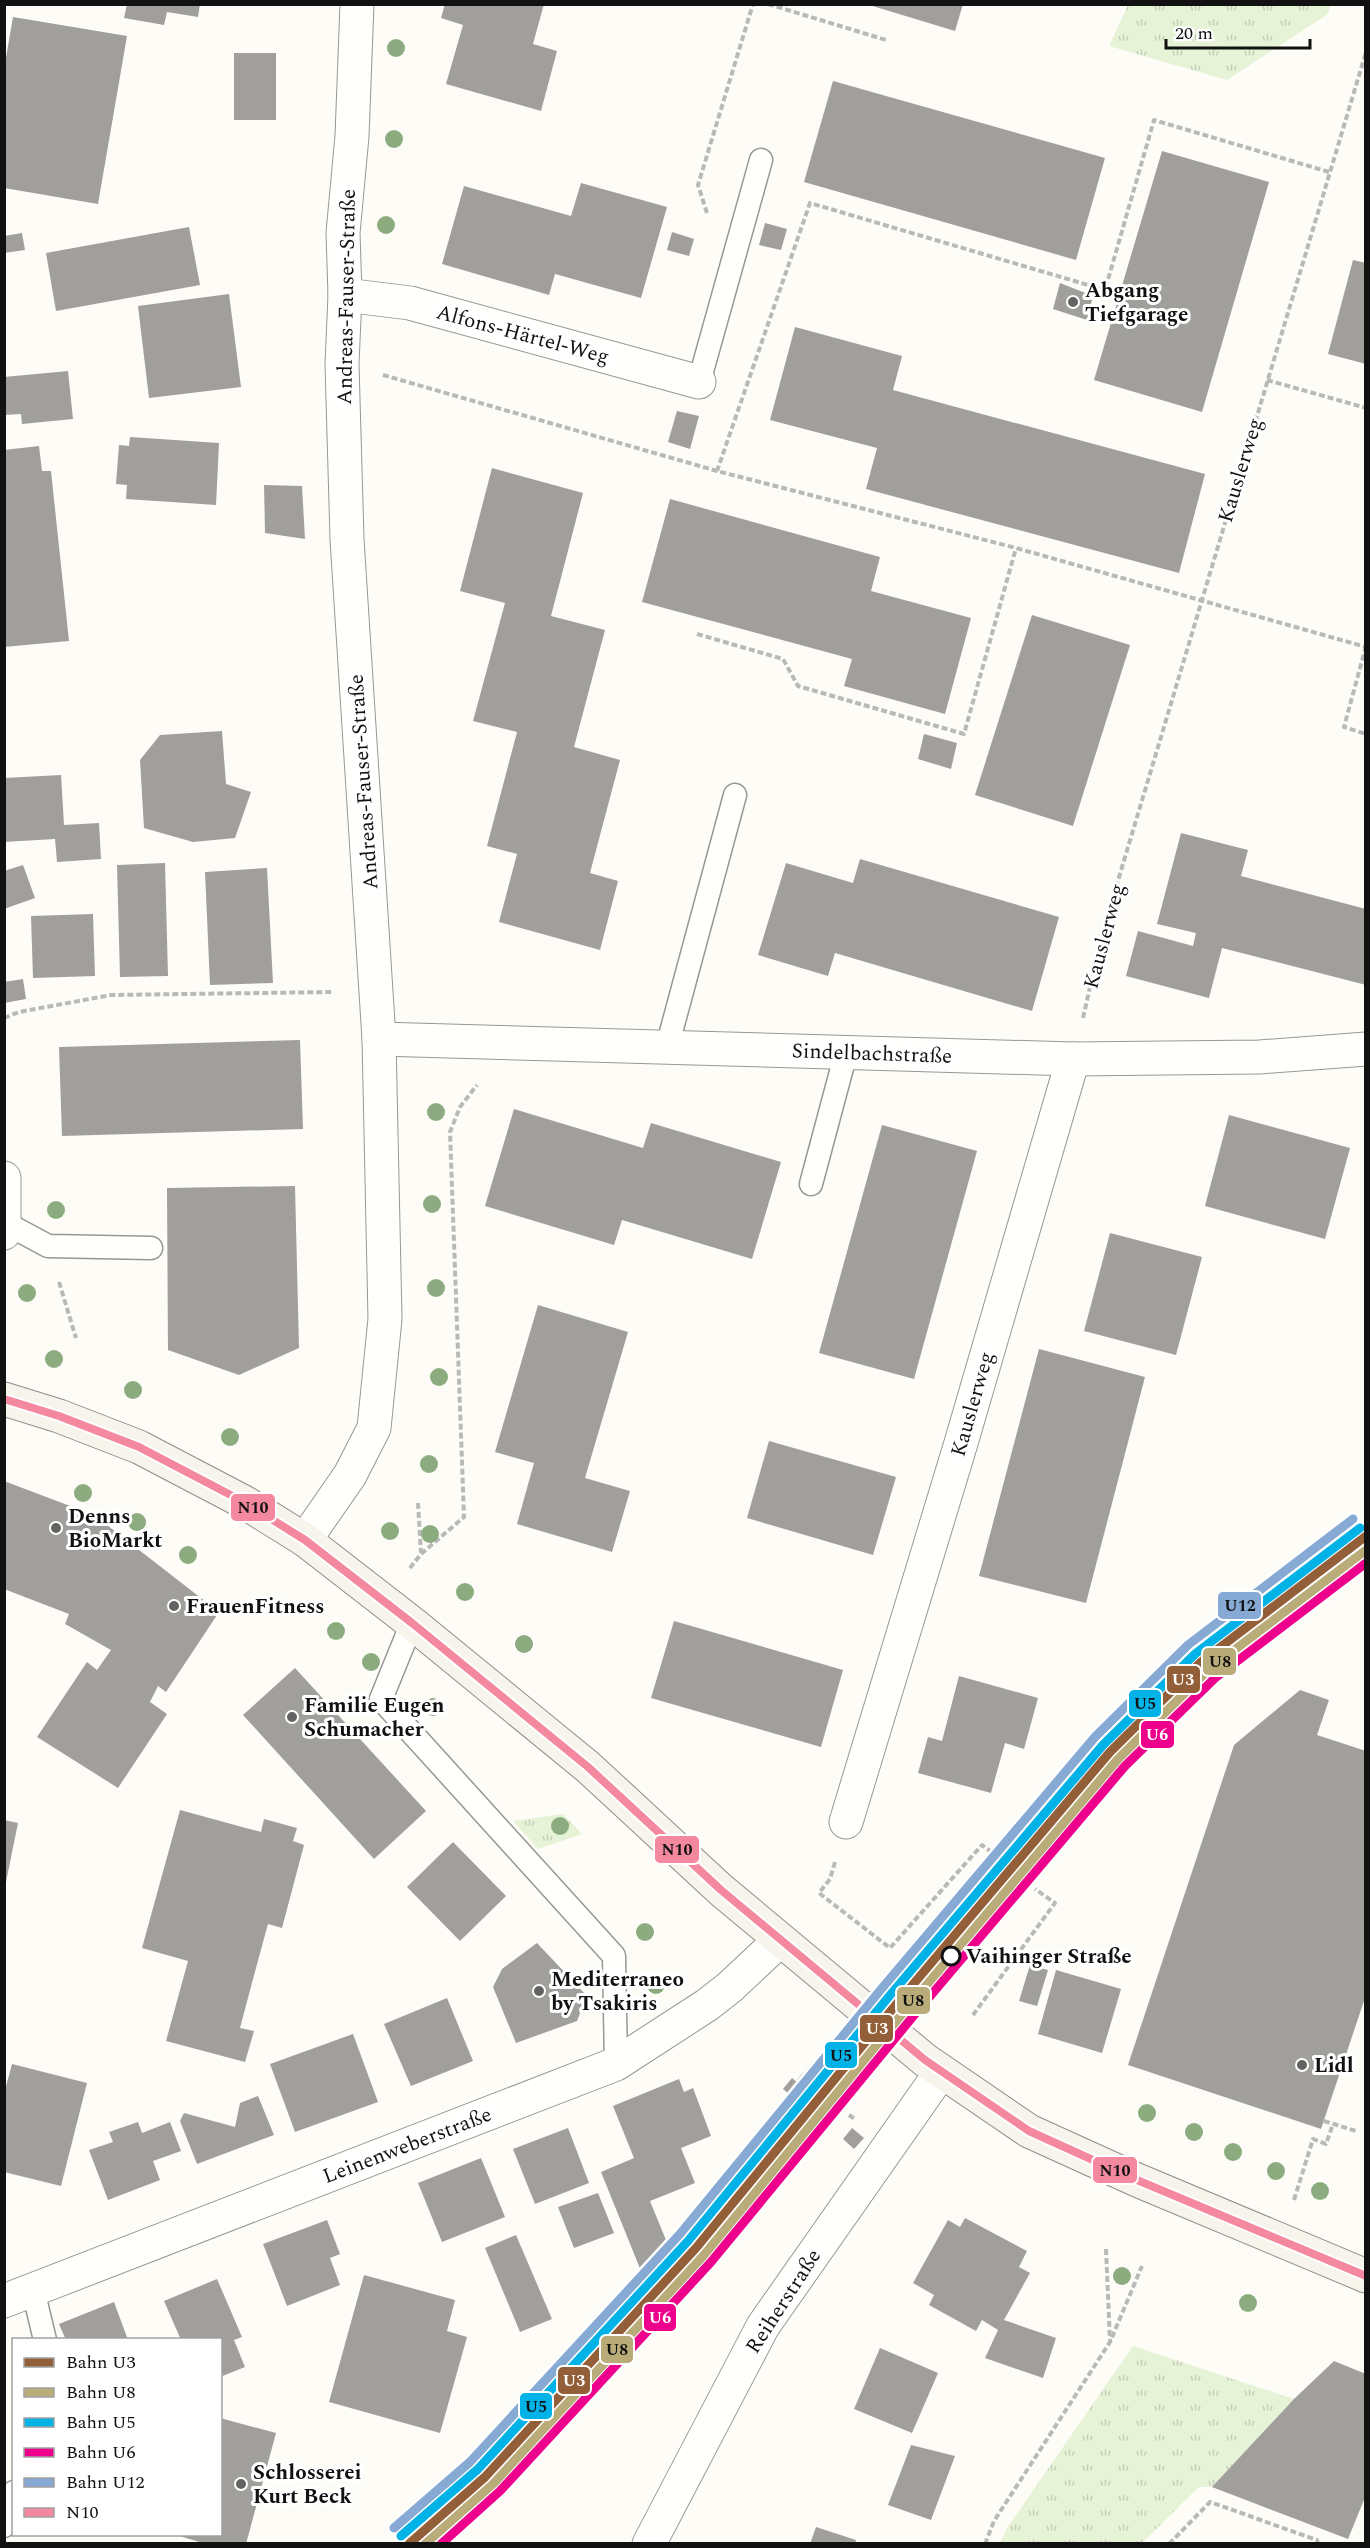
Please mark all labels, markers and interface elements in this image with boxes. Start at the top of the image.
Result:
scale bar [1166,12,1310,50]
text: 20 m [1175,20,1213,47]
street label: Andreas-Fauser-Straße [329,189,365,405]
place label: Abgang Tiefgarage [1085,275,1188,331]
marker: Abgang Tiefgarage [1066,295,1080,309]
street label: Alfons-Härtel-Weg [433,296,613,373]
street label: Kauslerweg [1210,414,1272,527]
street label: Andreas-Fauser-Straße [341,673,387,891]
street label: Kauslerweg [1076,880,1134,993]
street label: Sindelbachstraße [791,1035,953,1073]
street label: Kauslerweg [943,1348,1003,1461]
line badge: N10 [230,1493,276,1522]
text: N10 [237,1496,269,1520]
place label: Denns BioMarkt [68,1501,162,1557]
marker: Denns BioMarkt [49,1521,63,1535]
place label: FrauenFitness [186,1591,325,1623]
line badge: U12 [1217,1591,1262,1620]
text: U12 [1224,1594,1256,1618]
marker: FrauenFitness [167,1599,181,1613]
line badge: U8 [1202,1647,1237,1676]
text: U8 [1209,1650,1231,1674]
line badge: U3 [1166,1665,1201,1694]
text: U3 [1172,1668,1194,1692]
line badge: U5 [1128,1689,1162,1718]
place label: Familie Eugen Schumacher [304,1690,445,1746]
text: U5 [1134,1692,1156,1716]
marker: Familie Eugen Schumacher [285,1710,299,1724]
line badge: U6 [1140,1720,1175,1749]
text: U6 [1146,1723,1168,1747]
line badge: N10 [654,1835,700,1864]
text: N10 [661,1838,693,1862]
place label: Vaihinger Straße [966,1941,1132,1973]
marker: Vaihinger Straße [941,1946,961,1966]
place label: Mediterraneo by Tsakiris [551,1964,684,2020]
marker: Mediterraneo by Tsakiris [532,1984,546,1998]
line badge: U8 [896,1986,931,2015]
text: U8 [902,1989,924,2013]
line badge: U3 [859,2014,894,2043]
text: U3 [866,2017,888,2041]
line badge: U5 [824,2041,858,2069]
text: U5 [830,2044,852,2068]
place label: Lidl [1314,2050,1354,2082]
marker: Lidl [1295,2058,1309,2072]
street label: Leinenweberstraße [318,2099,497,2193]
line badge: N10 [1092,2156,1138,2184]
text: N10 [1099,2159,1131,2183]
street label: Reiherstraße [738,2243,830,2360]
line badge: U6 [643,2303,677,2332]
text: U6 [649,2306,671,2330]
line badge: U8 [600,2335,634,2364]
legend [12,2338,222,2536]
text: U8 [606,2338,628,2362]
text: Bahn U3 [66,2349,136,2376]
line badge: U3 [557,2366,591,2395]
text: U3 [563,2369,585,2393]
text: Bahn U8 [66,2379,136,2406]
line badge: U5 [519,2392,553,2420]
text: U5 [525,2395,547,2419]
text: Bahn U5 [66,2409,136,2436]
text: Bahn U6 [66,2439,136,2466]
place label: Schlosserei Kurt Beck [253,2457,362,2513]
text: Bahn U12 [66,2469,145,2496]
marker: Schlosserei Kurt Beck [234,2477,248,2491]
text: N10 [66,2499,98,2526]

